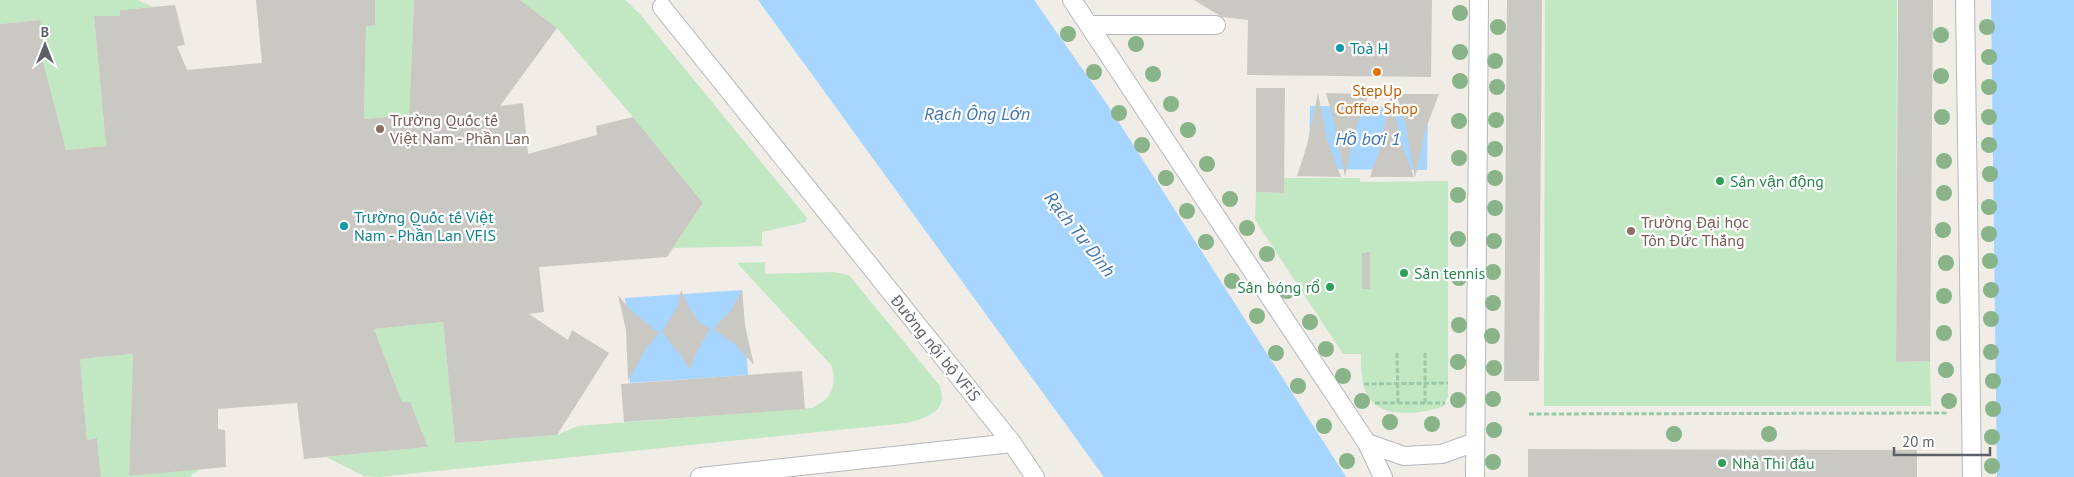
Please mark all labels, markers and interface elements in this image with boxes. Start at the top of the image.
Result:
north arrow [20,20,70,70]
text: B [41,23,49,41]
place label: Toà H [1350,38,1388,58]
marker: Toà H [1334,42,1346,54]
marker: StepUp Coffee Shop [1371,66,1383,78]
place label: StepUp Coffee Shop [1336,80,1418,118]
water label: Rạch Ông Lớn [924,102,1030,125]
place label: Trường Quốc tế Việt Nam - Phần Lan [389,110,530,148]
marker: Trường Quốc tế Việt Nam - Phần Lan [374,123,386,135]
water label: Hồ bơi 1 [1335,127,1401,150]
place label: Sân vận động [1730,171,1824,191]
marker: Sân vận động [1714,175,1726,187]
water label: Rạch Tư Dinh [1040,187,1120,281]
place label: Trường Quốc tế Việt Nam - Phần Lan VFIS [354,207,496,245]
place label: Trường Đại học Tôn Đức Thắng [1641,212,1749,250]
marker: Trường Quốc tế Việt Nam - Phần Lan VFIS [338,220,350,232]
marker: Trường Đại học Tôn Đức Thắng [1625,225,1637,237]
place label: Sân tennis [1414,263,1486,283]
marker: Sân tennis [1398,267,1410,279]
place label: Sân bóng rổ [1237,277,1320,297]
marker: Sân bóng rổ [1324,281,1336,293]
street label: Đường nội bộ VFiS [886,290,985,405]
scale bar [1894,424,1990,456]
text: 20 m [1902,432,1935,451]
place label: Nhà Thi đấu [1732,453,1815,473]
marker: Nhà Thi đấu [1716,457,1728,469]

